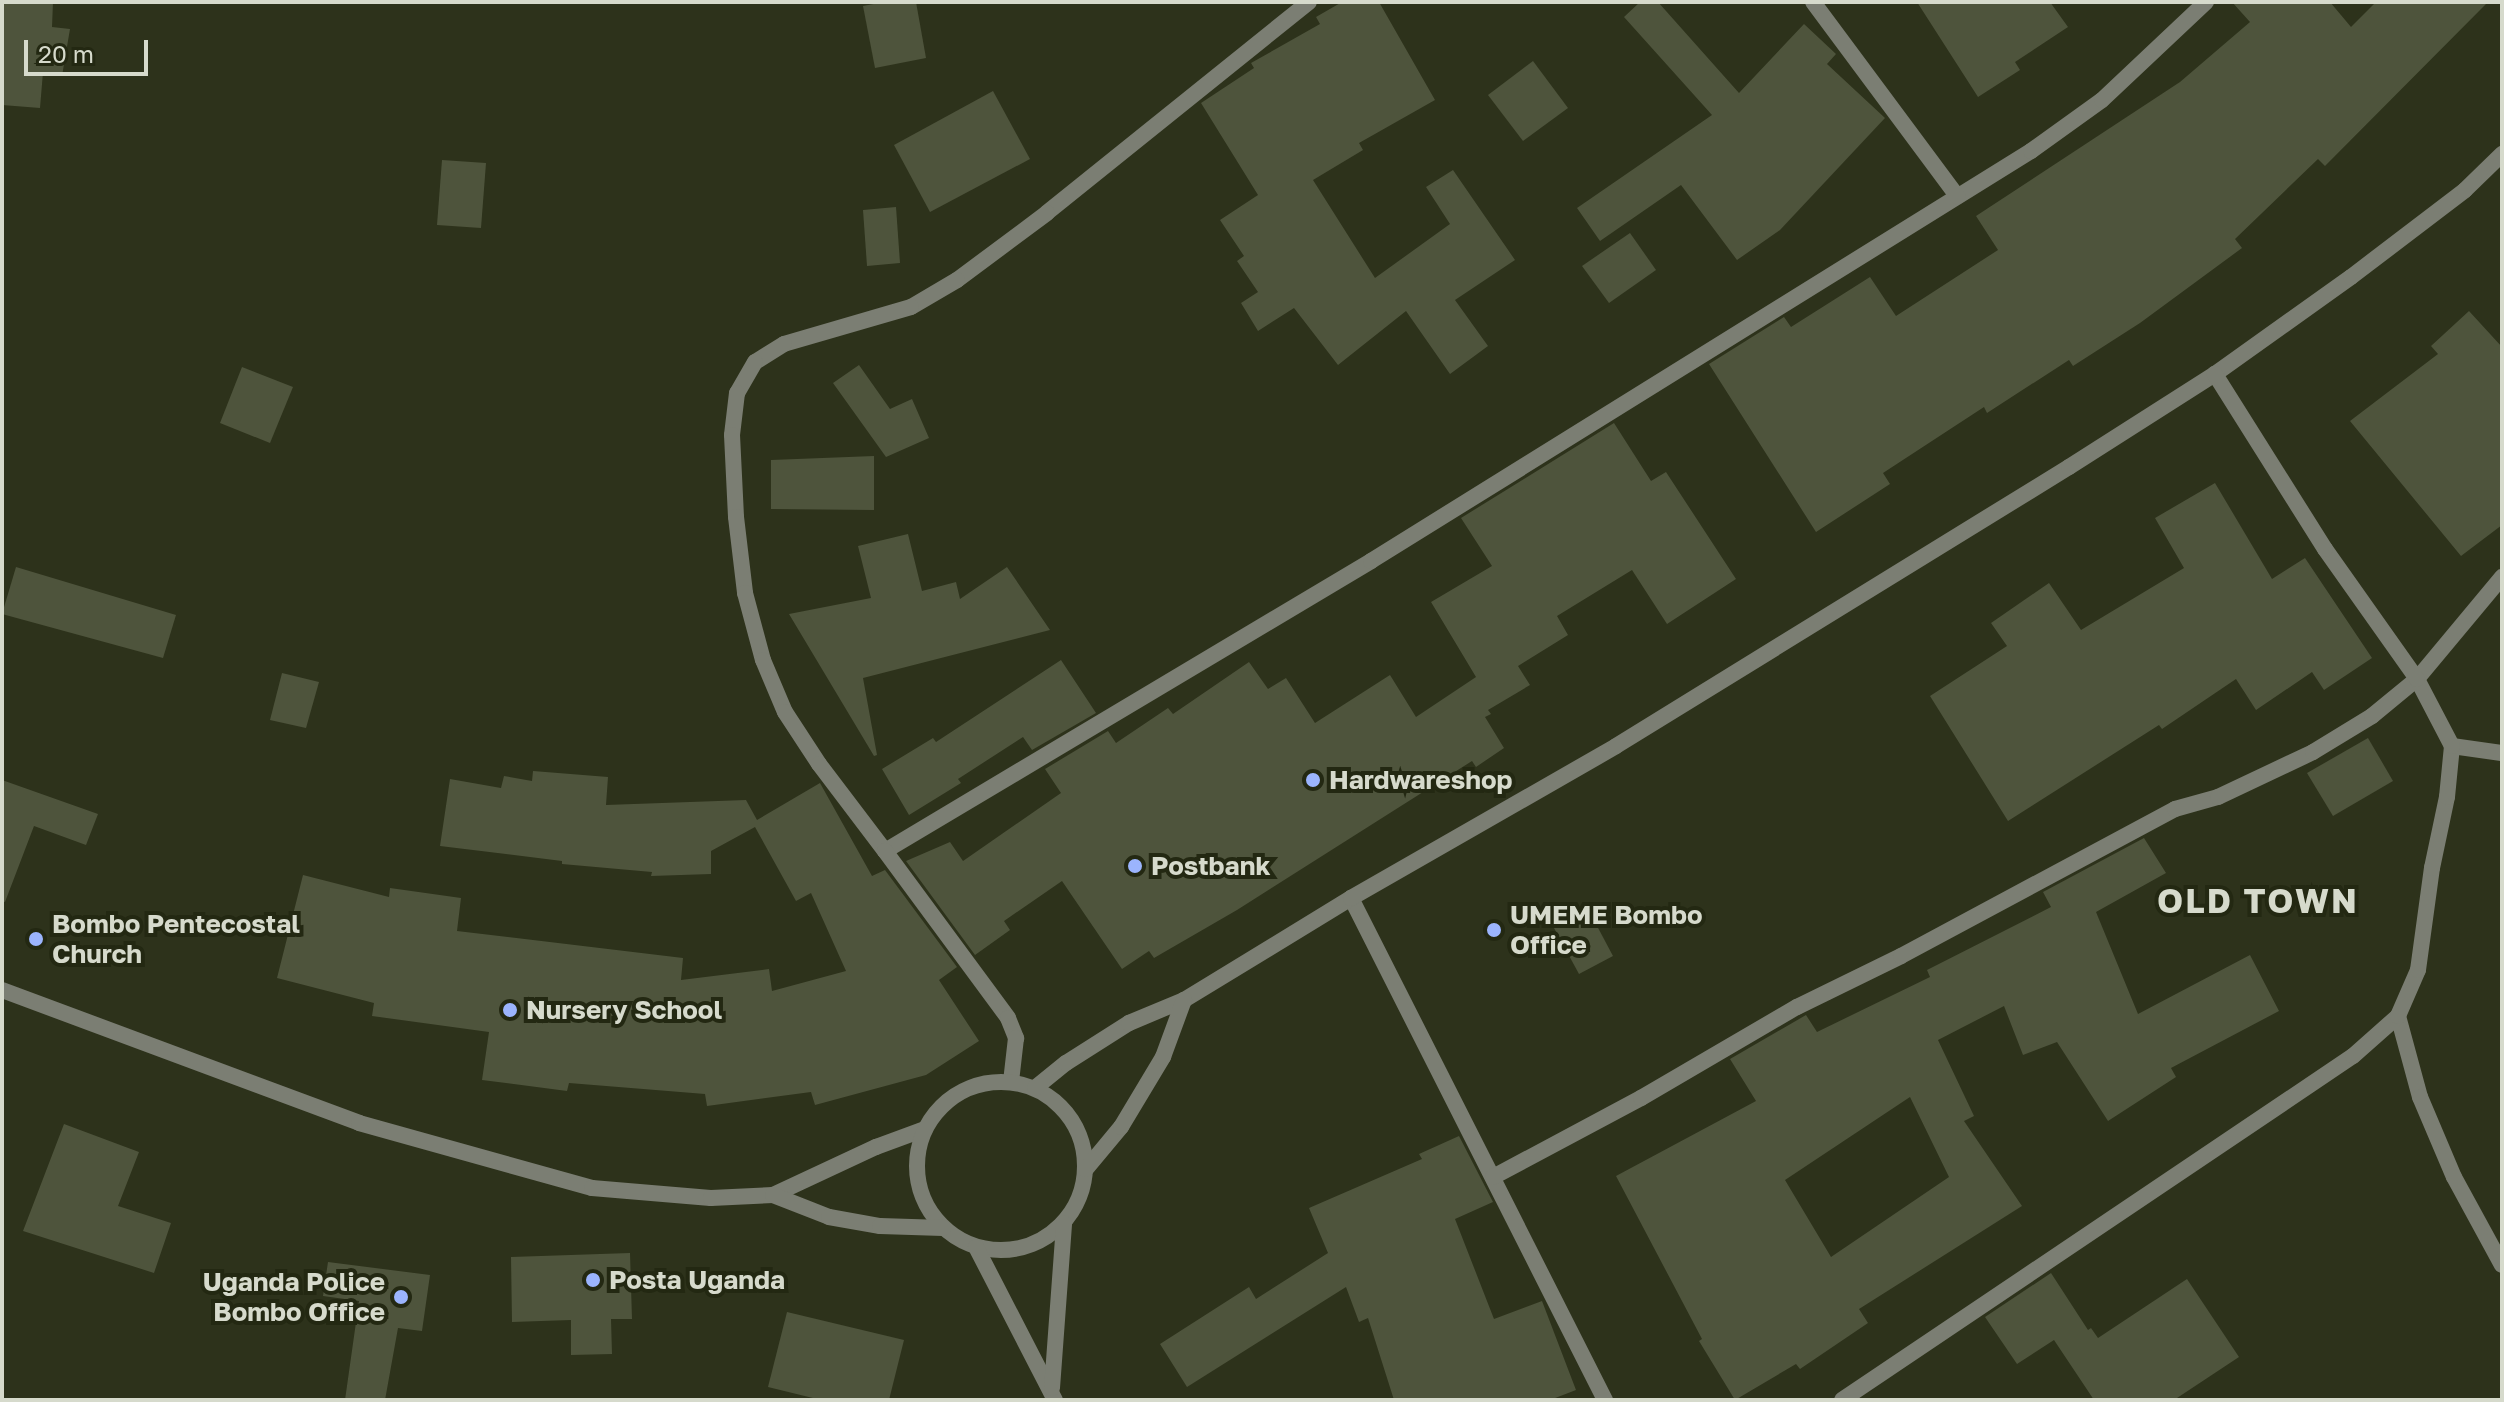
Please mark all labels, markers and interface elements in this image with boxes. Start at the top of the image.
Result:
scale bar [28,24,152,74]
text: 20 m [38,39,94,68]
place label: Hardwareshop [1329,764,1513,796]
marker: Hardwareshop [1304,771,1322,789]
place label: Postbank [1151,850,1270,882]
marker: Postbank [1126,857,1144,875]
district label: OLD TOWN [2157,881,2359,921]
place label: UMEME Bombo Office [1510,899,1702,960]
place label: Bombo Pentecostal Church [52,908,300,970]
marker: UMEME Bombo Office [1485,921,1503,939]
marker: Bombo Pentecostal Church [27,930,45,948]
place label: Nursery School [526,994,722,1026]
marker: Nursery School [501,1001,519,1019]
place label: Posta Uganda [609,1264,785,1296]
place label: Uganda Police Bombo Office [203,1266,385,1328]
marker: Posta Uganda [584,1271,602,1289]
marker: Uganda Police Bombo Office [392,1288,410,1306]

